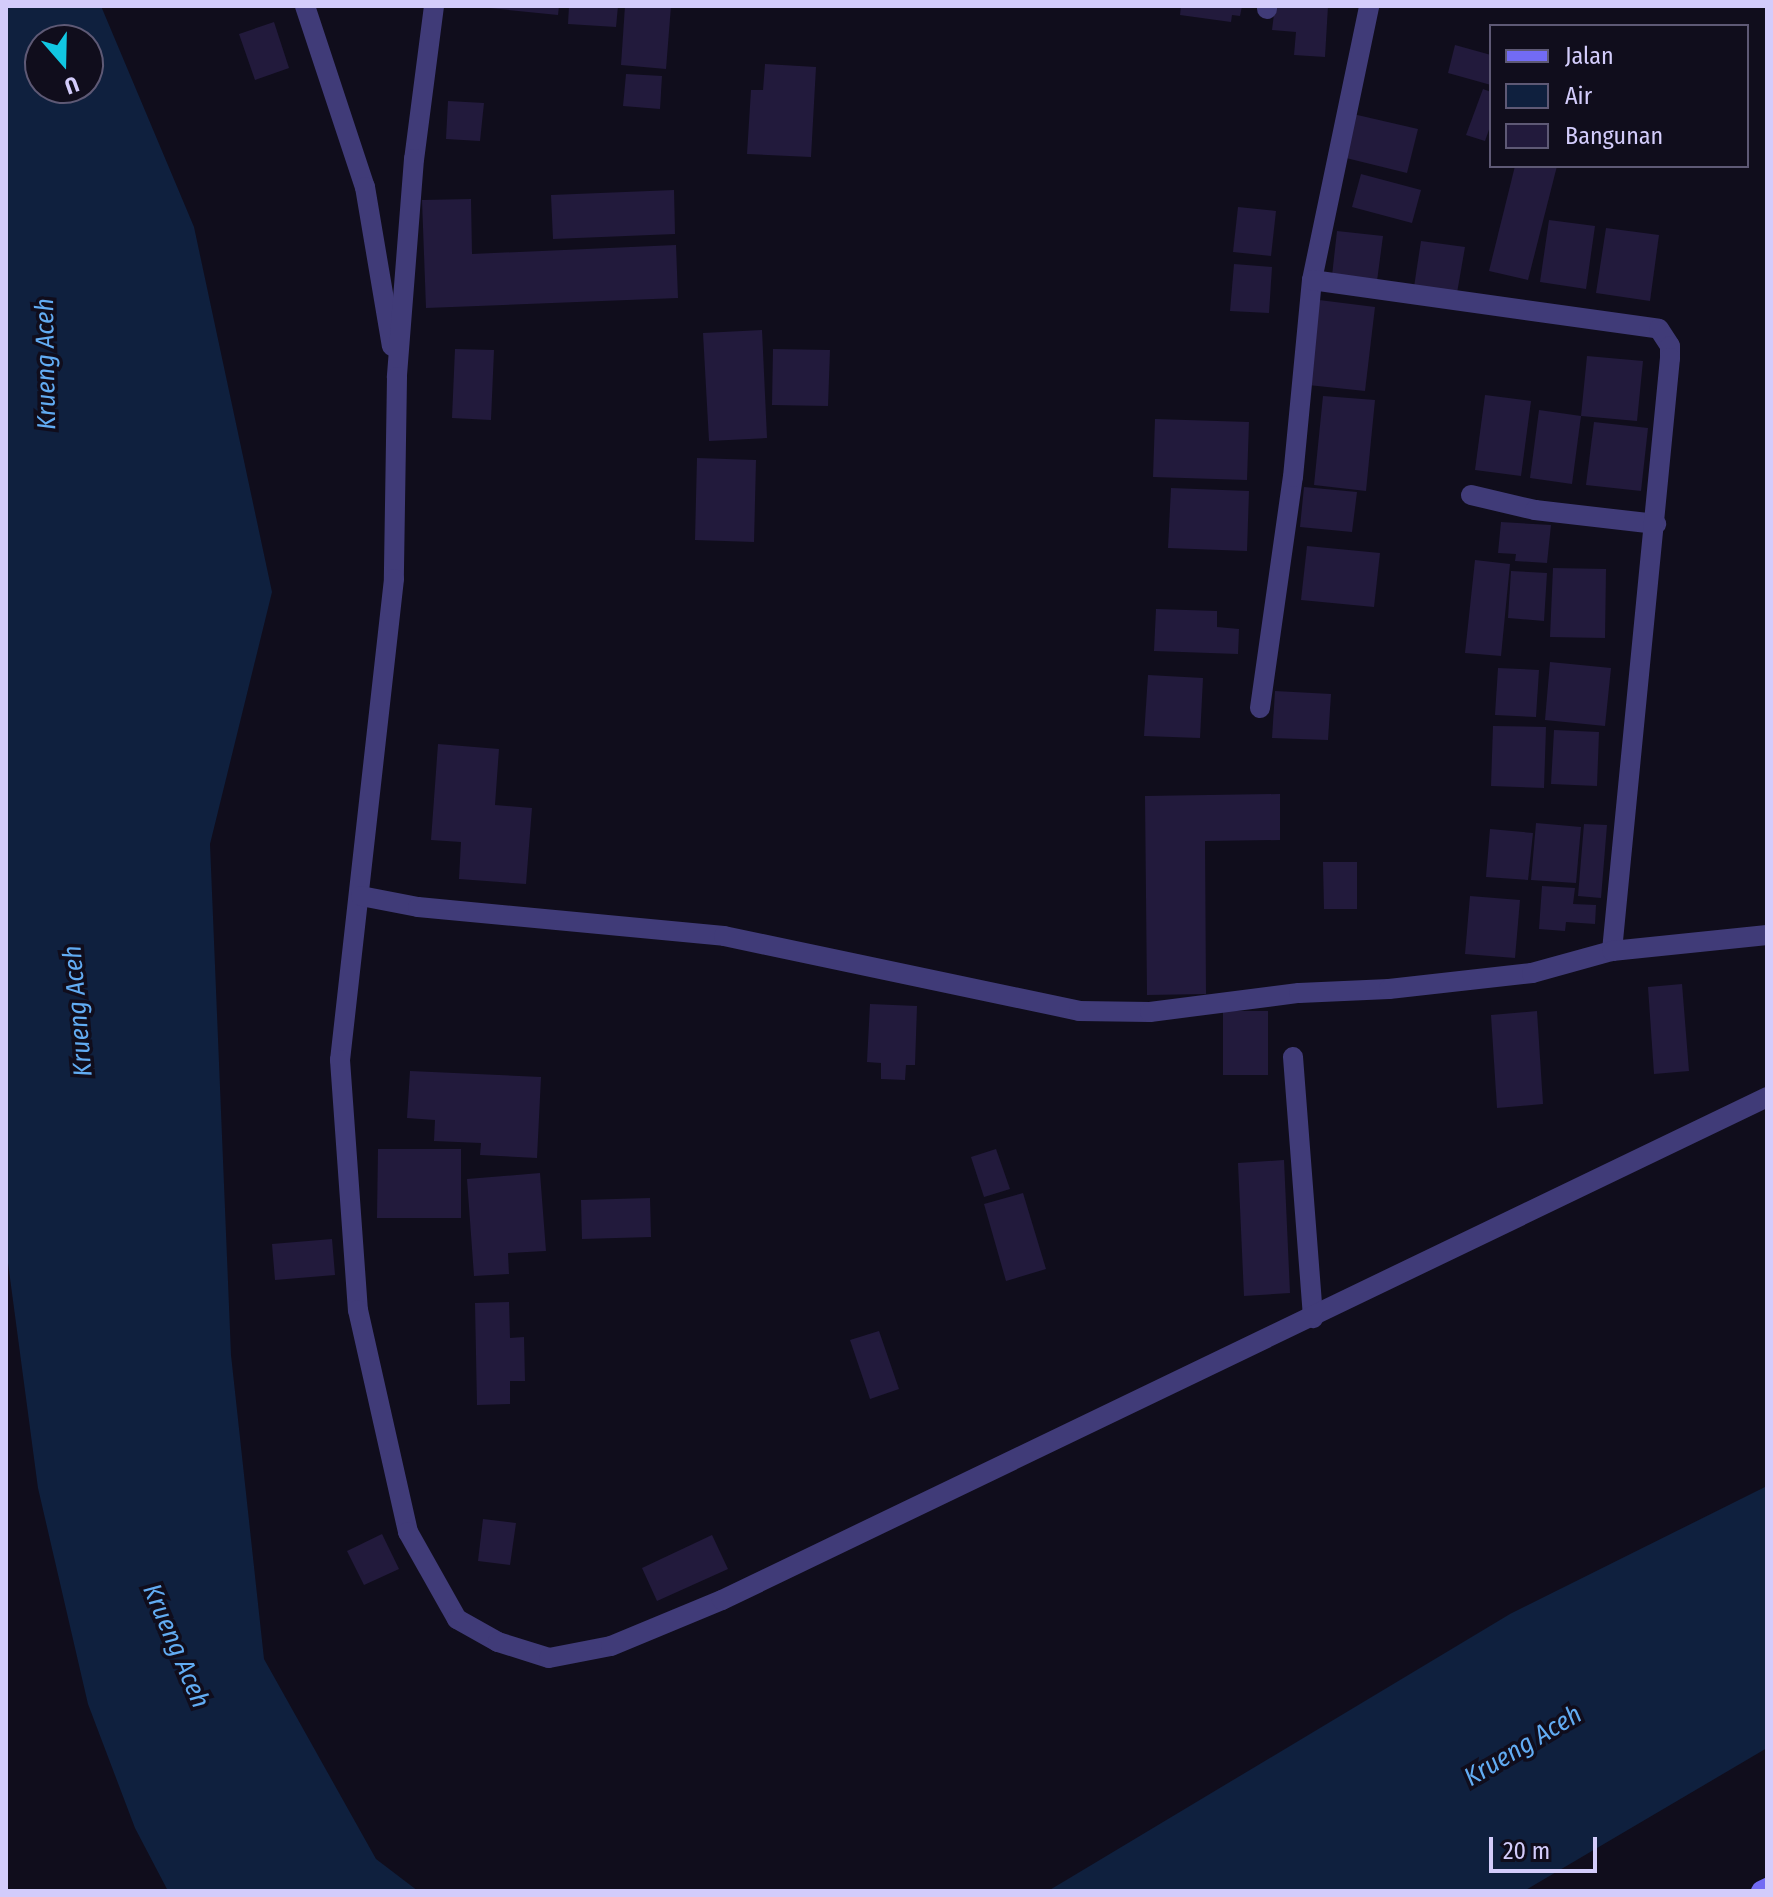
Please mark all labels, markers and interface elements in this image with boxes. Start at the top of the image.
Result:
north arrow [24,24,104,104]
legend [1489,24,1749,168]
text: Jalan [1565,42,1614,70]
text: U [61,70,82,100]
text: Air [1565,82,1592,110]
text: Bangunan [1565,122,1663,150]
water label: Krueng Aceh [29,298,63,430]
water label: Krueng Aceh [57,944,99,1078]
water label: Krueng Aceh [136,1579,216,1713]
water label: Krueng Aceh [1458,1699,1588,1793]
scale bar [1493,1821,1601,1871]
text: 20 m [1503,1837,1550,1865]

